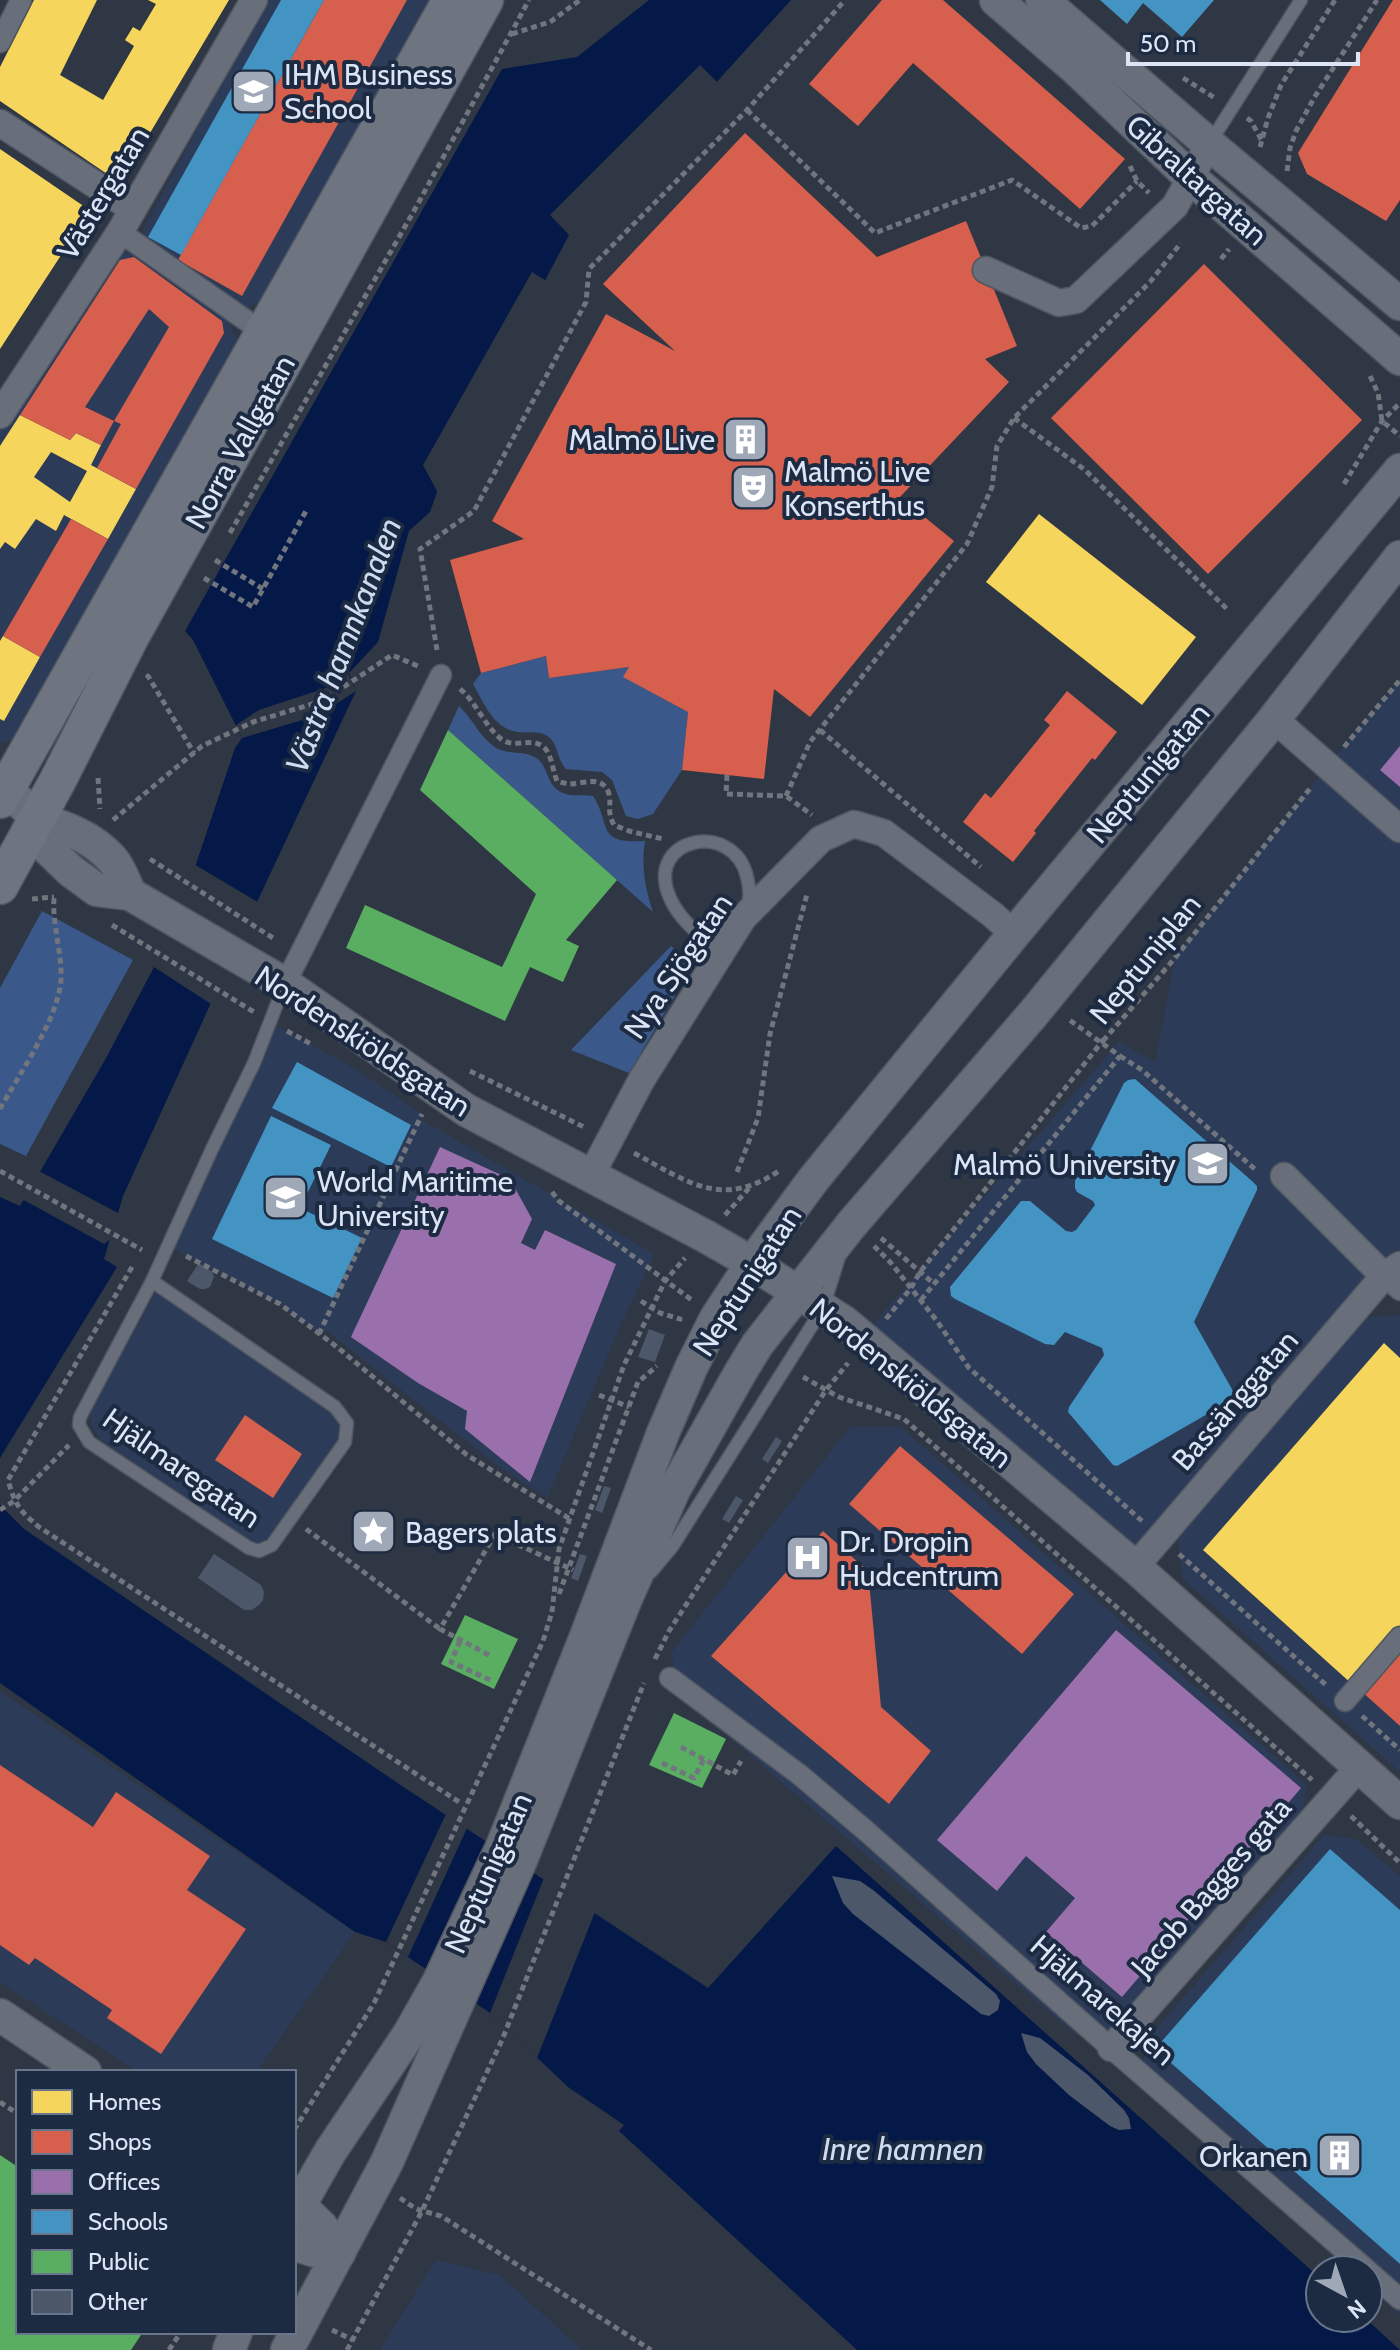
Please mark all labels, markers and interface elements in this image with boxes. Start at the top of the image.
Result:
scale bar [1128,16,1358,66]
text: 50 m [1140,29,1196,58]
place label: IHM Business School [284,56,453,127]
school or university icon: IHM Business School [229,67,277,115]
street label: Gibraltargatan [1119,107,1275,253]
street label: Västergatan [49,120,157,266]
street label: Norra Vallgatan [177,349,303,535]
building icon: Malmö Live [722,415,770,463]
place label: Malmö Live [569,421,715,458]
place label: Malmö Live Konserthus [784,453,930,524]
theatre icon: Malmö Live Konserthus [729,464,777,512]
water label: Västra hamnkanalen [277,512,409,778]
street label: Neptunigatan [1079,695,1217,851]
street label: Nya Sjögatan [616,886,740,1046]
street label: Neptuniplan [1081,887,1209,1031]
street label: Nordenskiöldsgatan [248,957,478,1125]
school or university icon: Malmö University [1183,1140,1231,1188]
place label: Malmö University [953,1146,1176,1183]
place label: World Maritime University [317,1163,513,1234]
school or university icon: World Maritime University [262,1174,310,1222]
street label: Neptunigatan [685,1199,809,1363]
street label: Nordenskiöldsgatan [802,1290,1020,1476]
street label: Bassänggatan [1164,1322,1306,1478]
street label: Hjälmaregatan [96,1400,268,1536]
place icon: Bagers plats [350,1508,398,1556]
place label: Bagers plats [405,1514,557,1551]
place label: Dr. Dropin Hudcentrum [839,1523,999,1594]
hospital icon: Dr. Dropin Hudcentrum [784,1534,832,1582]
street label: Neptunigatan [436,1787,540,1959]
street label: Jacob Bagges gata [1122,1789,1299,1985]
street label: Hjälmarekajen [1023,1927,1183,2073]
legend [16,2070,296,2334]
text: Homes [88,2087,161,2116]
text: Shops [88,2127,151,2156]
water label: Inre hamnen [822,2129,984,2168]
building icon: Orkanen [1315,2132,1363,2180]
place label: Orkanen [1199,2138,1308,2175]
text: Offices [88,2167,160,2196]
text: Schools [88,2207,168,2236]
text: Public [88,2247,149,2276]
north arrow [1304,2254,1384,2334]
text: Other [88,2287,148,2316]
text: N [1342,2294,1371,2324]

